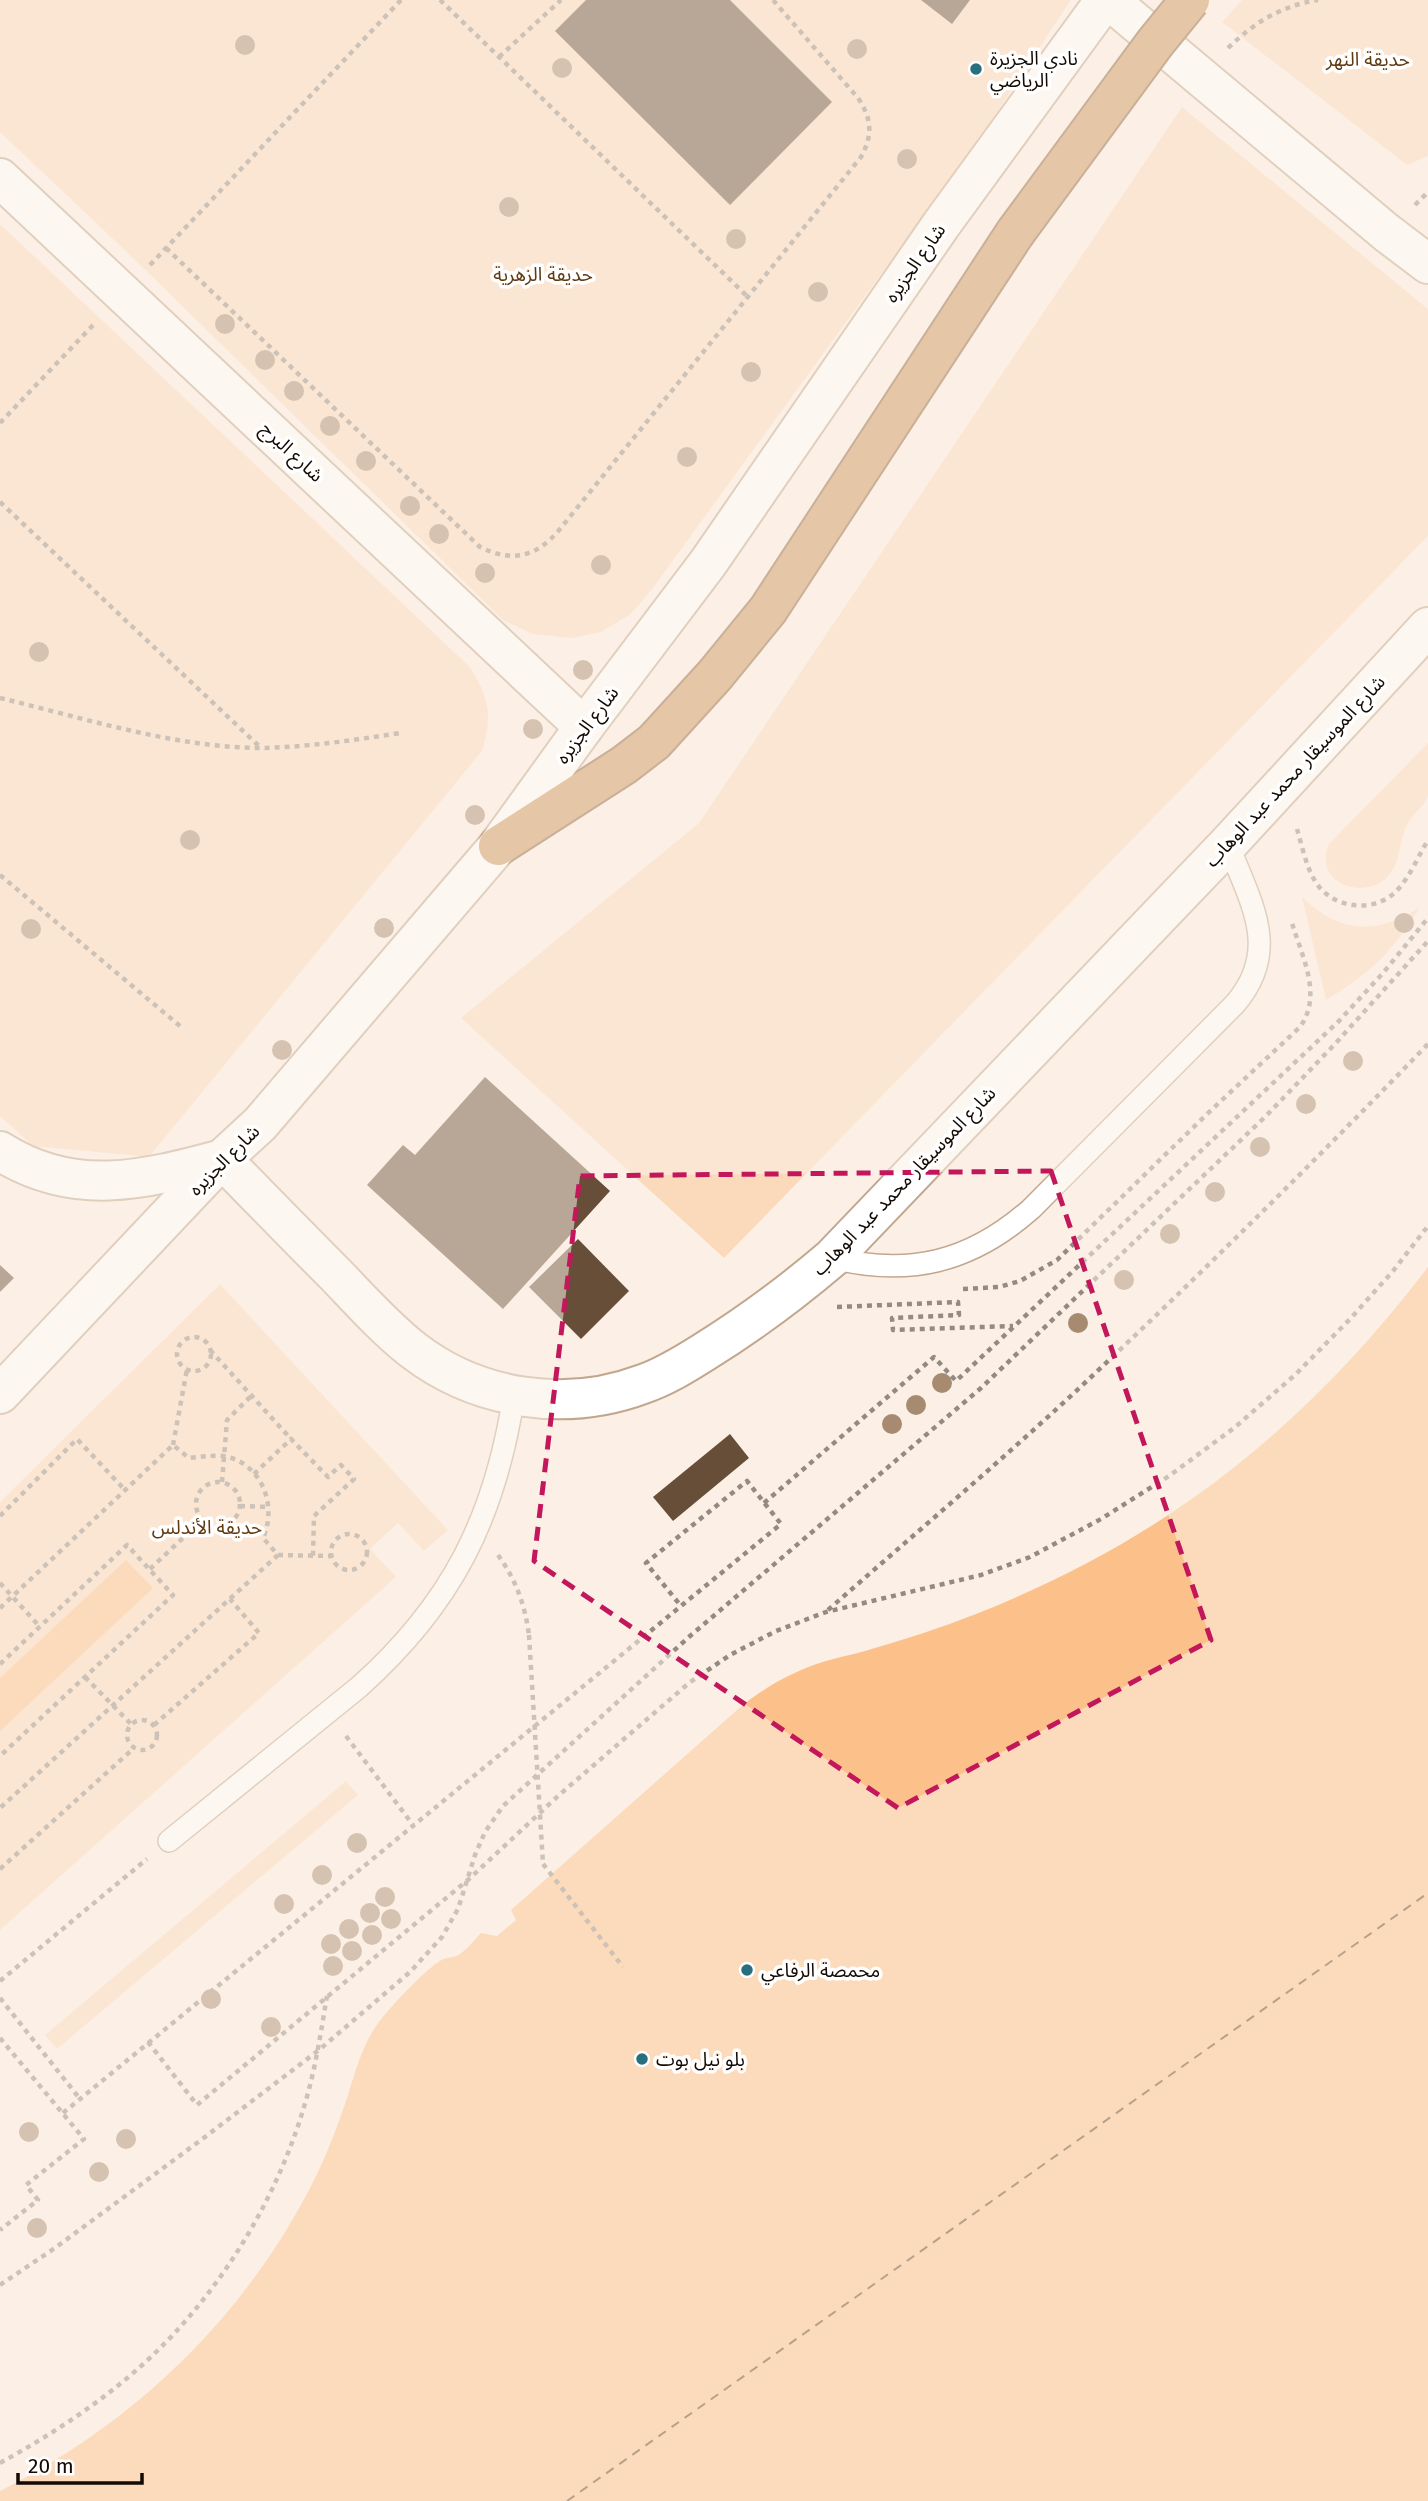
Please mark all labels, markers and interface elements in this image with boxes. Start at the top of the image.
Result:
place label: نادي الجزيرة الرياضي [990,47,1078,95]
park label: حديقة النهر [1325,48,1410,71]
marker: نادي الجزيرة الرياضي [968,61,984,77]
street label: شارع الجزيره [880,219,952,308]
park label: حديقة الزهرية [493,263,593,286]
street label: شارع البرج [254,417,328,488]
street label: شارع الموسيقار محمد عبد الوهاب [1200,670,1391,873]
street label: شارع الجزيره [551,682,625,769]
street label: شارع الموسيقار محمد عبد الوهاب [808,1082,1002,1282]
street label: شارع الجزيره [184,1120,266,1202]
park label: حديقة الأندلس [152,1516,262,1539]
place label: محمصة الرفاعي [761,1959,880,1985]
marker: محمصة الرفاعي [739,1962,755,1978]
place label: بلو نيل بوت [656,2048,745,2071]
marker: بلو نيل بوت [634,2051,650,2067]
scale bar [18,2442,142,2486]
text: 20 m [28,2453,74,2479]

